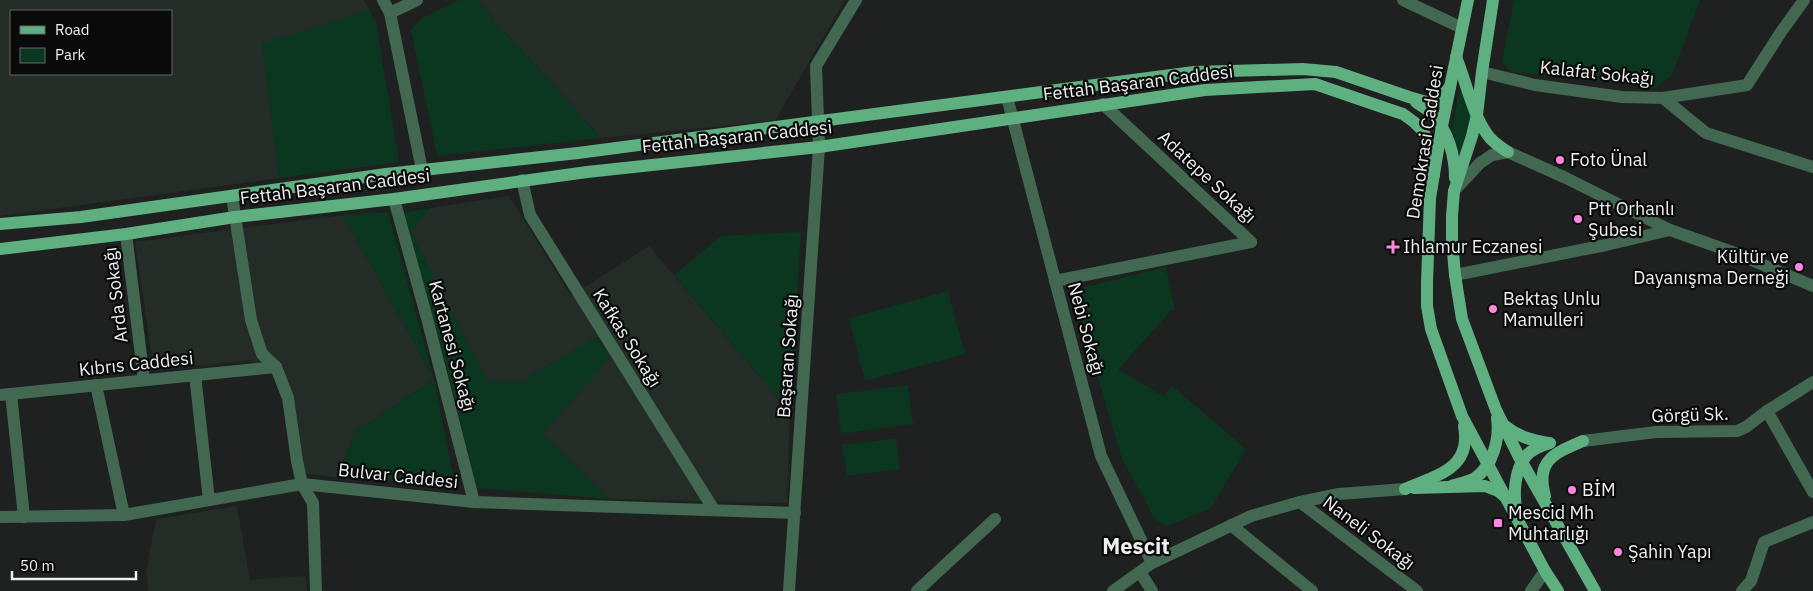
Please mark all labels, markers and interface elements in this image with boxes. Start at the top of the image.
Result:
legend [10,10,172,75]
text: Road [55,20,90,39]
text: Park [55,45,85,64]
street label: Kalafat Sokağı [1539,55,1655,90]
street label: Fettah Başaran Caddesi [1042,59,1234,106]
street label: Demokrasi Caddesi [1401,63,1448,221]
street label: Fettah Başaran Caddesi [641,115,833,158]
street label: Adatepe Sokağı [1153,125,1261,228]
place label: Foto Ünal [1570,148,1647,171]
marker: Foto Ünal [1554,154,1566,166]
street label: Fettah Başaran Caddesi [239,163,431,210]
place label: Ptt Orhanlı Şubesi [1588,197,1674,241]
marker: Ptt Orhanlı Şubesi [1572,213,1584,225]
place label: Ihlamur Eczanesi [1403,235,1542,258]
marker: Ihlamur Eczanesi [1387,241,1399,253]
place label: Kültür ve Dayanışma Derneği [1633,245,1789,289]
street label: Arda Sokağı [98,246,133,344]
marker: Kültür ve Dayanışma Derneği [1793,261,1805,273]
street label: Kartanesi Sokağı [424,278,481,414]
street label: Nebi Sokağı [1063,280,1110,378]
street label: Kafkas Sokağı [588,284,667,391]
place label: Bektaş Unlu Mamulleri [1503,287,1600,331]
street label: Başaran Sokağı [772,293,803,419]
marker: Bektaş Unlu Mamulleri [1487,303,1499,315]
street label: Kıbrıs Caddesi [78,346,194,381]
street label: Görgü Sk. [1651,402,1729,427]
street label: Bulvar Caddesi [337,458,459,493]
place label: BİM [1582,478,1616,501]
marker: BİM [1566,484,1578,496]
street label: Naneli Sokağı [1319,490,1420,575]
place label: Mescid Mh Muhtarlığı [1508,501,1594,545]
marker: Mescid Mh Muhtarlığı [1492,517,1504,529]
district label: Mescit [1102,531,1170,560]
place label: Şahin Yapı [1628,540,1712,563]
marker: Şahin Yapı [1612,546,1624,558]
scale bar [12,548,136,580]
text: 50 m [20,556,55,575]

